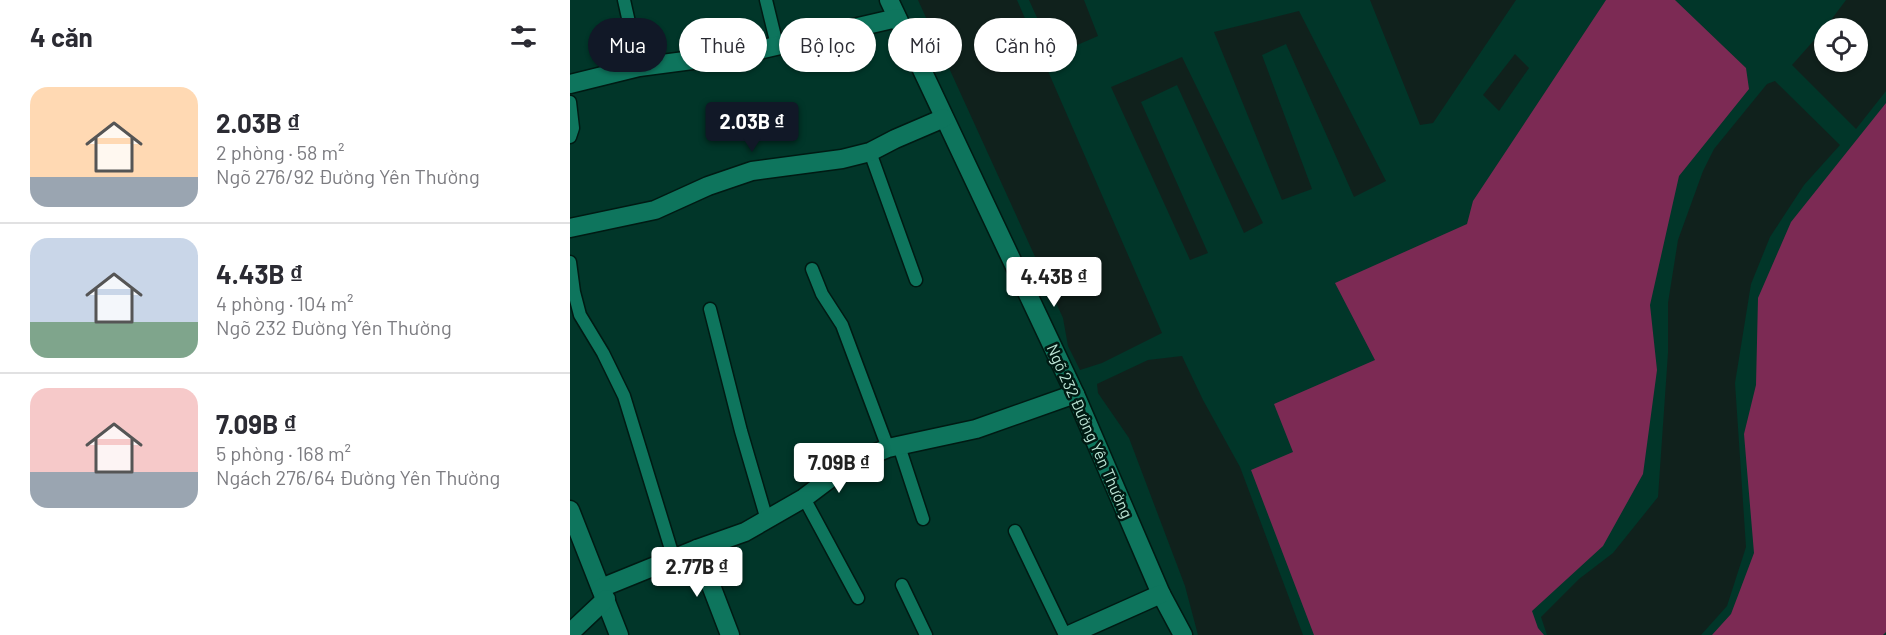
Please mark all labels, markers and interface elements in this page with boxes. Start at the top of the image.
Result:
chip: Mua [588,18,667,72]
chip: Thuê [679,18,767,72]
chip: Bộ lọc [779,18,876,72]
chip: Mới [888,18,962,72]
chip: Căn hộ [974,18,1077,72]
map controls [1814,18,1868,72]
button: locate [1814,18,1868,72]
icon: filters [507,20,540,53]
text: 4 căn [30,21,93,52]
pin: 2.03B ₫ [697,102,807,153]
text: 2.03B ₫ [216,107,300,138]
text: 2.03B ₫ [720,109,784,133]
icon: home [78,111,150,183]
text: 2 phòng · 58 m² [216,140,345,164]
text: Ngõ 276/92 Đường Yên Thường [216,164,480,188]
pin: 4.43B ₫ [999,257,1109,308]
text: 4.43B ₫ [216,258,303,289]
icon: home [78,262,150,334]
text: 4.43B ₫ [1020,264,1088,288]
text: 4 phòng · 104 m² [216,291,353,315]
text: Ngõ 232 Đường Yên Thường [216,315,452,339]
street label: Ngõ 232 Đường Yên Thường [1043,341,1137,521]
text: 7.09B ₫ [216,408,297,439]
icon: home [78,412,150,484]
text: 5 phòng · 168 m² [216,441,351,465]
pin: 7.09B ₫ [784,443,894,494]
text: 7.09B ₫ [808,450,870,474]
text: Ngách 276/64 Đường Yên Thường [216,465,500,489]
pin: 2.77B ₫ [642,547,752,598]
text: 2.77B ₫ [665,554,729,578]

